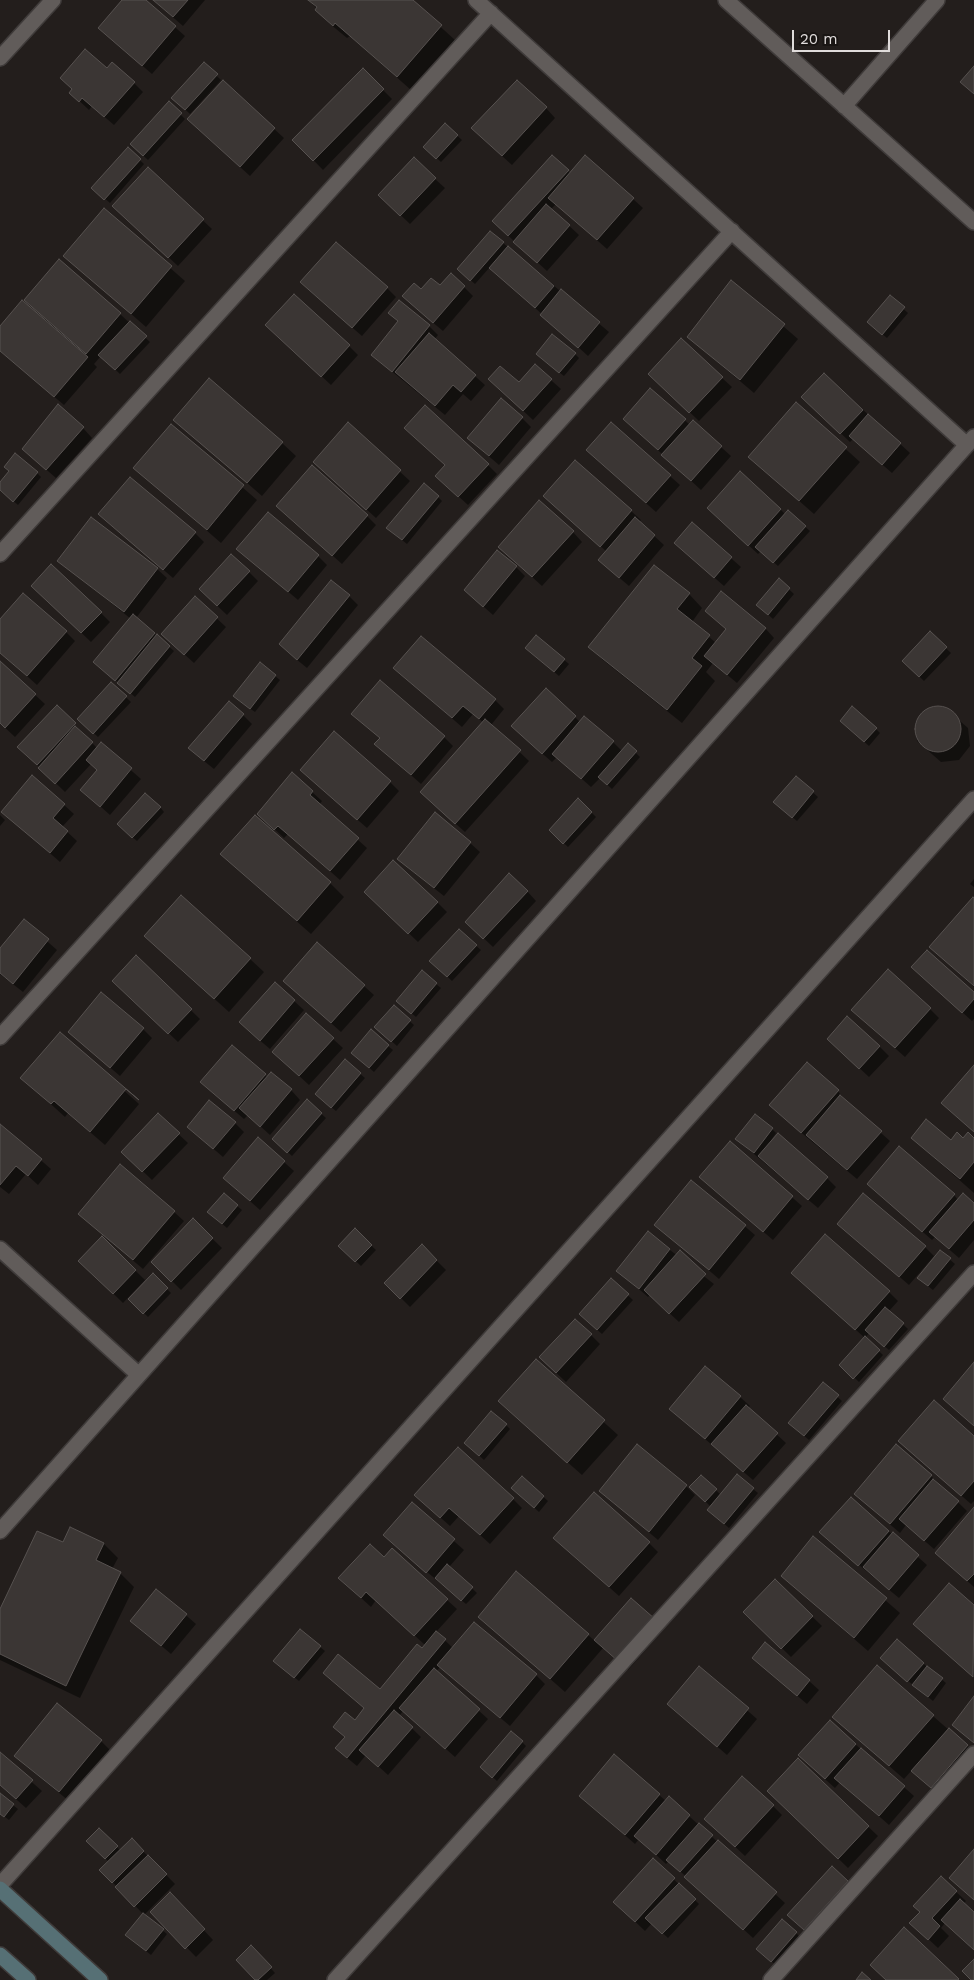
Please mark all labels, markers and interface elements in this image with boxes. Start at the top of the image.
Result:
scale bar [794,20,892,52]
text: 20 m [800,30,838,48]

